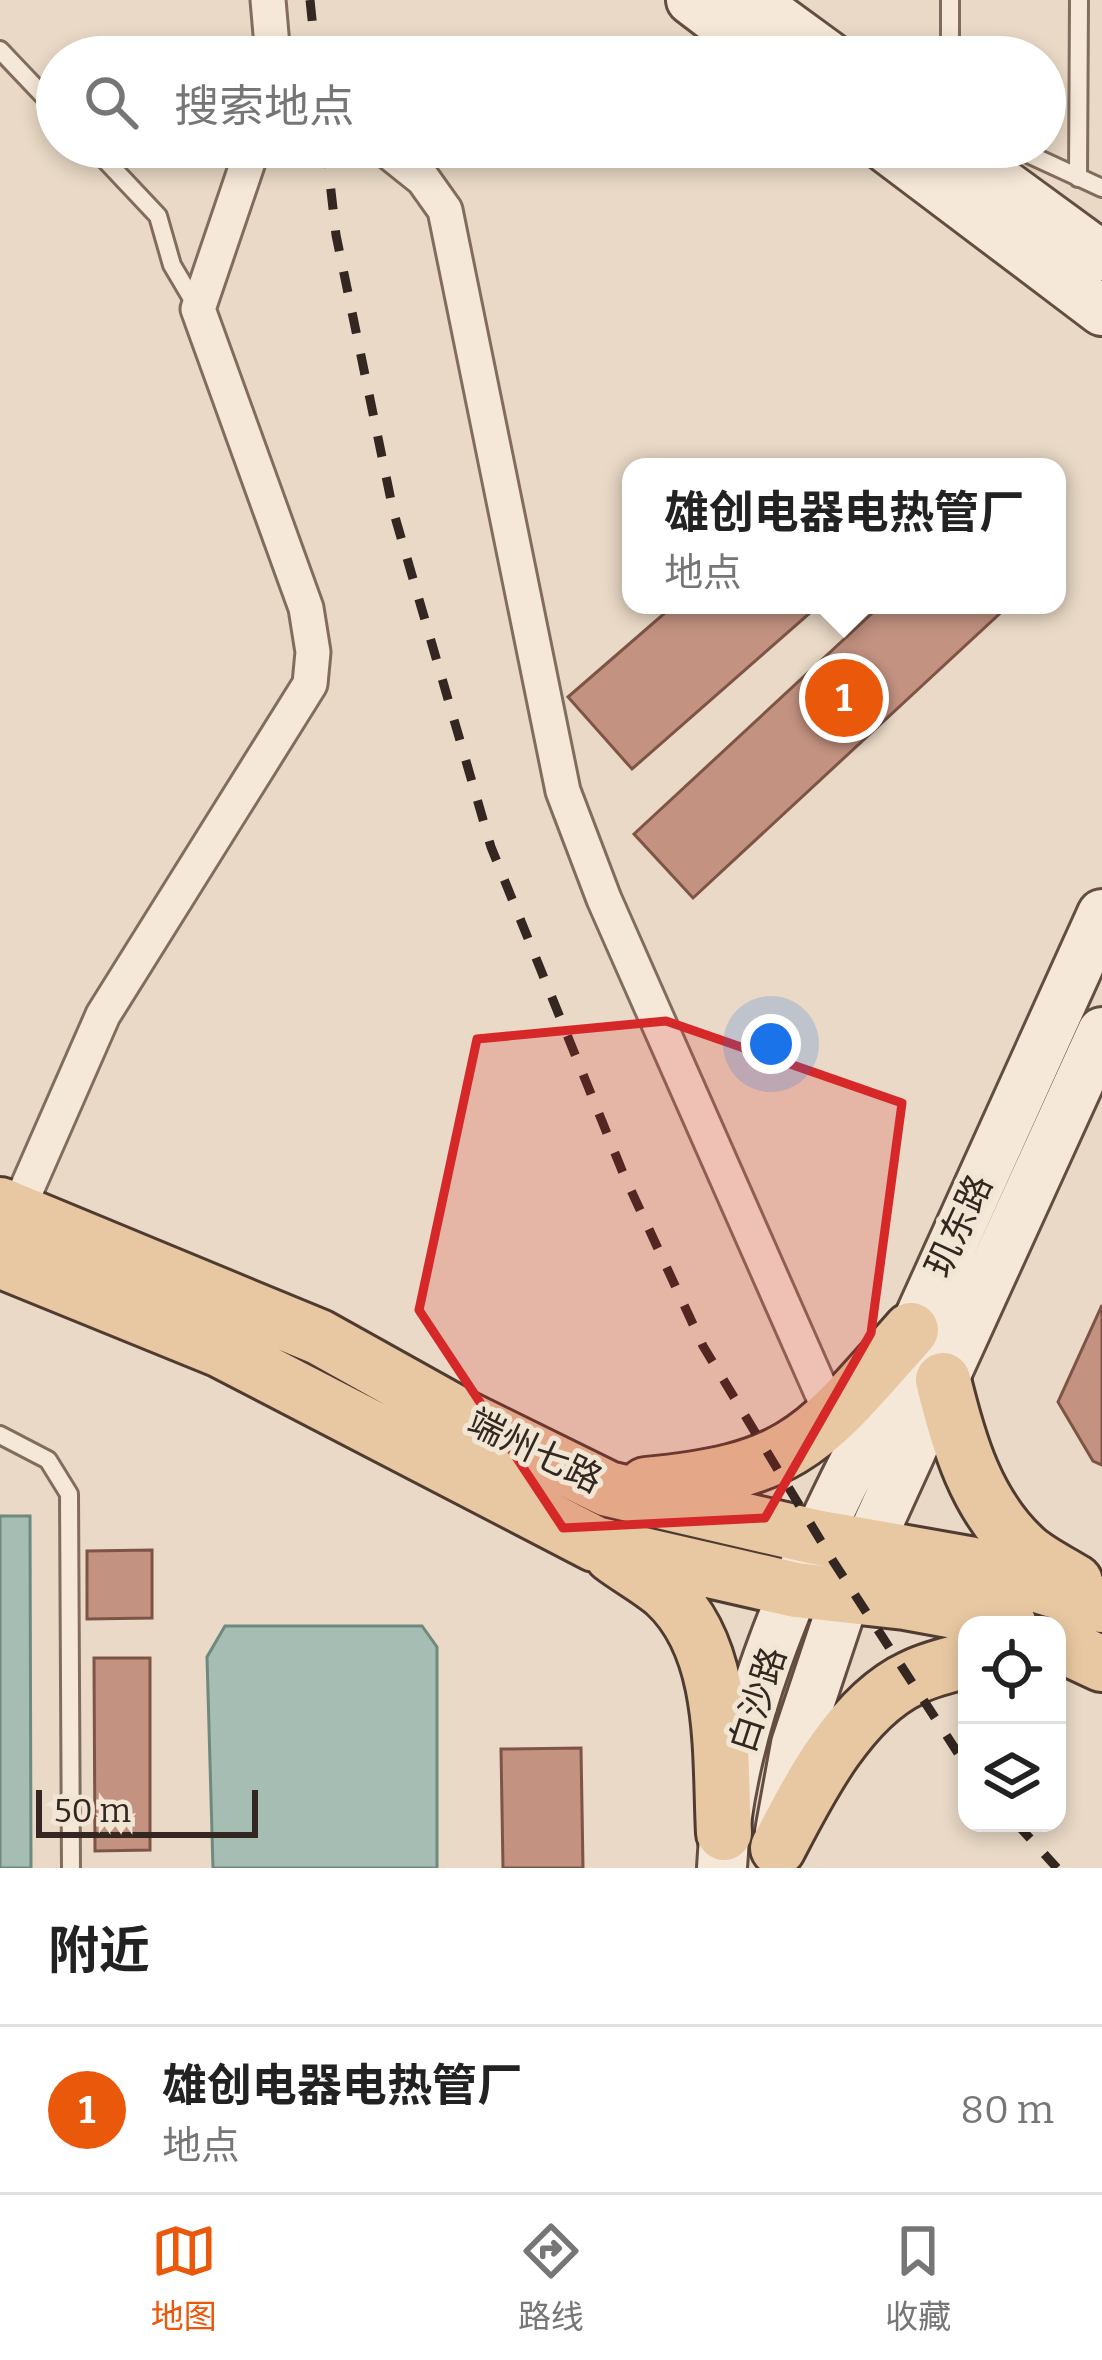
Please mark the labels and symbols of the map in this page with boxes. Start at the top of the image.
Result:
pin: 1 [805,653,883,743]
your location [741,1014,801,1074]
street label: 玑东路 [916,1168,1002,1284]
street label: 端州七路 [461,1400,609,1502]
street label: 白沙路 [720,1642,796,1758]
scale bar [36,1784,258,1837]

